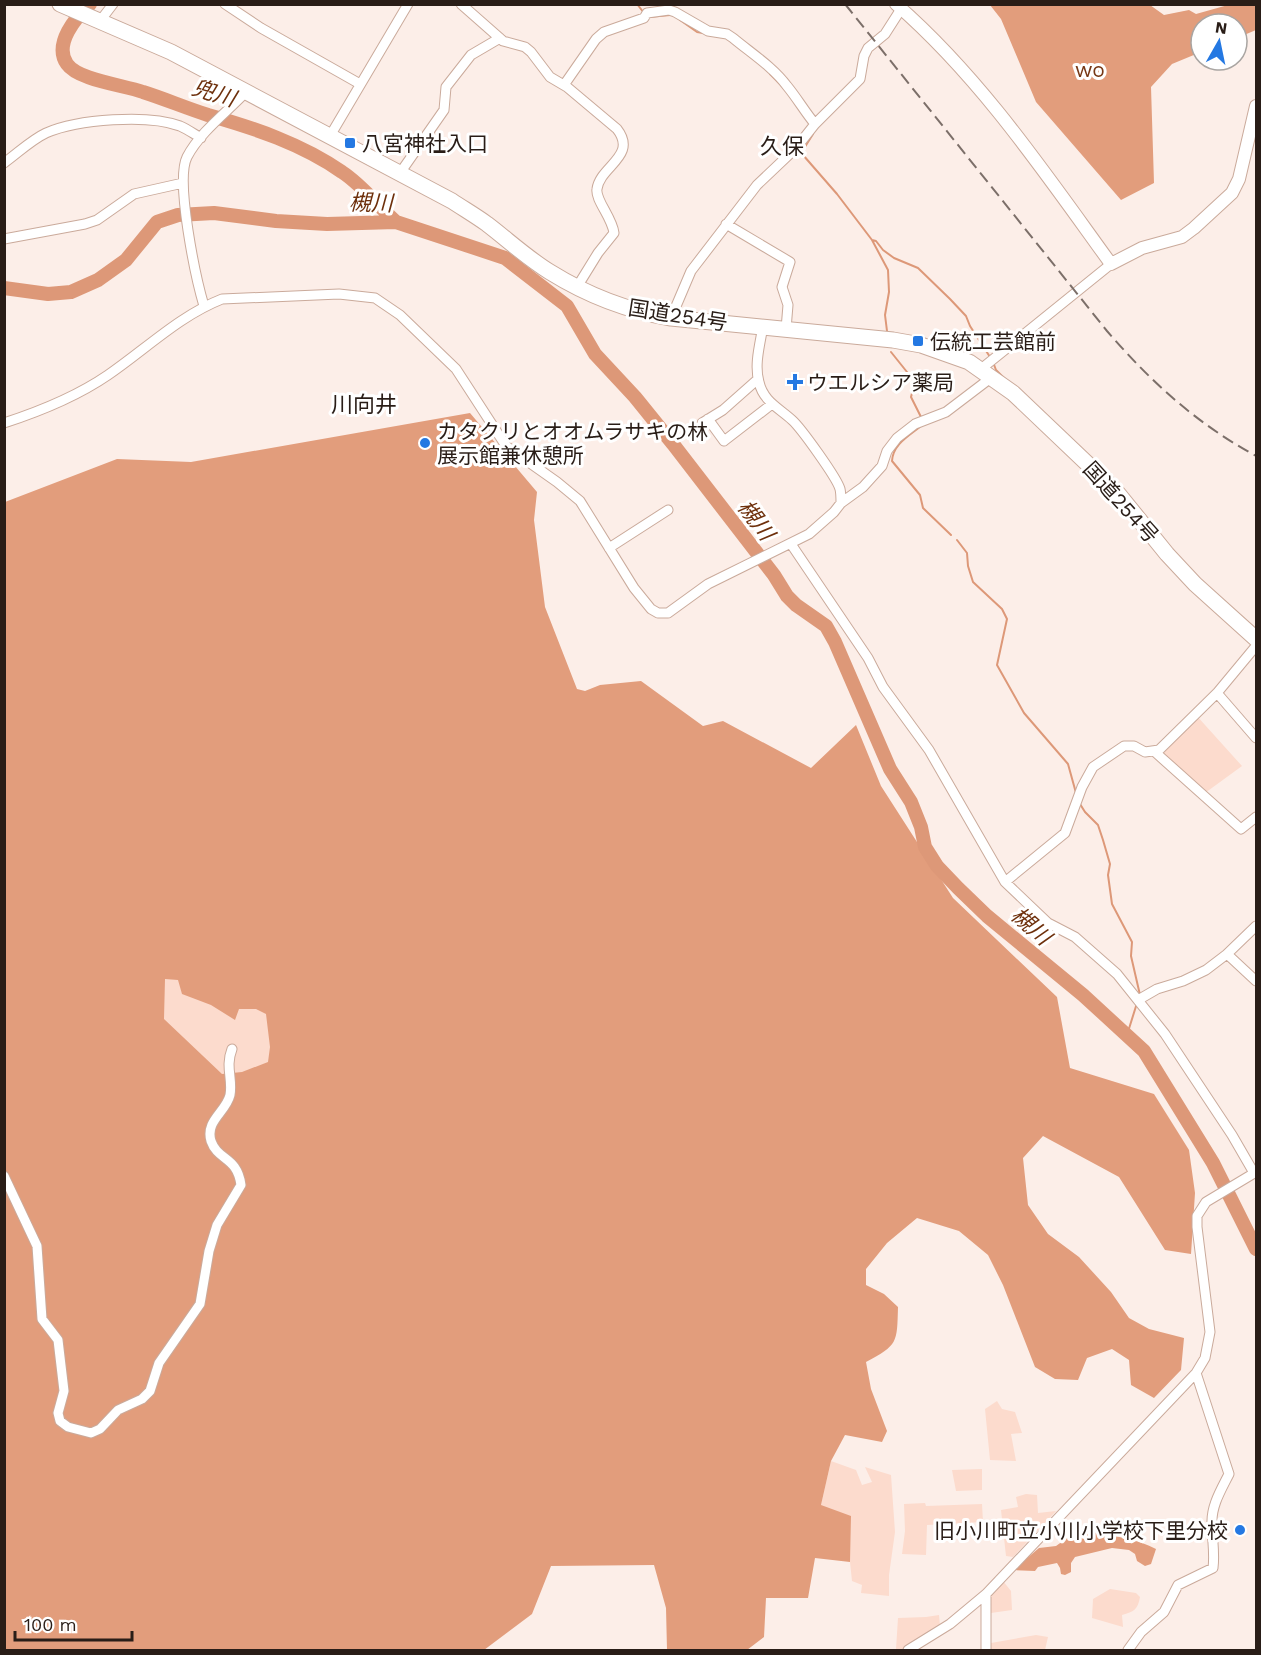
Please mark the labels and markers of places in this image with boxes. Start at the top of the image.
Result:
place label: 八宮神社入口 [362,131,488,156]
marker: 八宮神社入口 [343,136,357,150]
place label: 伝統工芸館前 [930,329,1056,354]
marker: 伝統工芸館前 [911,334,925,348]
place label: ウエルシア薬局 [807,370,954,395]
marker: ウエルシア薬局 [788,375,802,389]
place label: カタクリとオオムラサキの林 展示館兼休憩所 [437,419,708,468]
marker: カタクリとオオムラサキの林 展示館兼休憩所 [418,436,432,450]
place label: 旧小川町立小川小学校下里分校 [934,1518,1228,1543]
marker: 旧小川町立小川小学校下里分校 [1233,1523,1247,1537]

